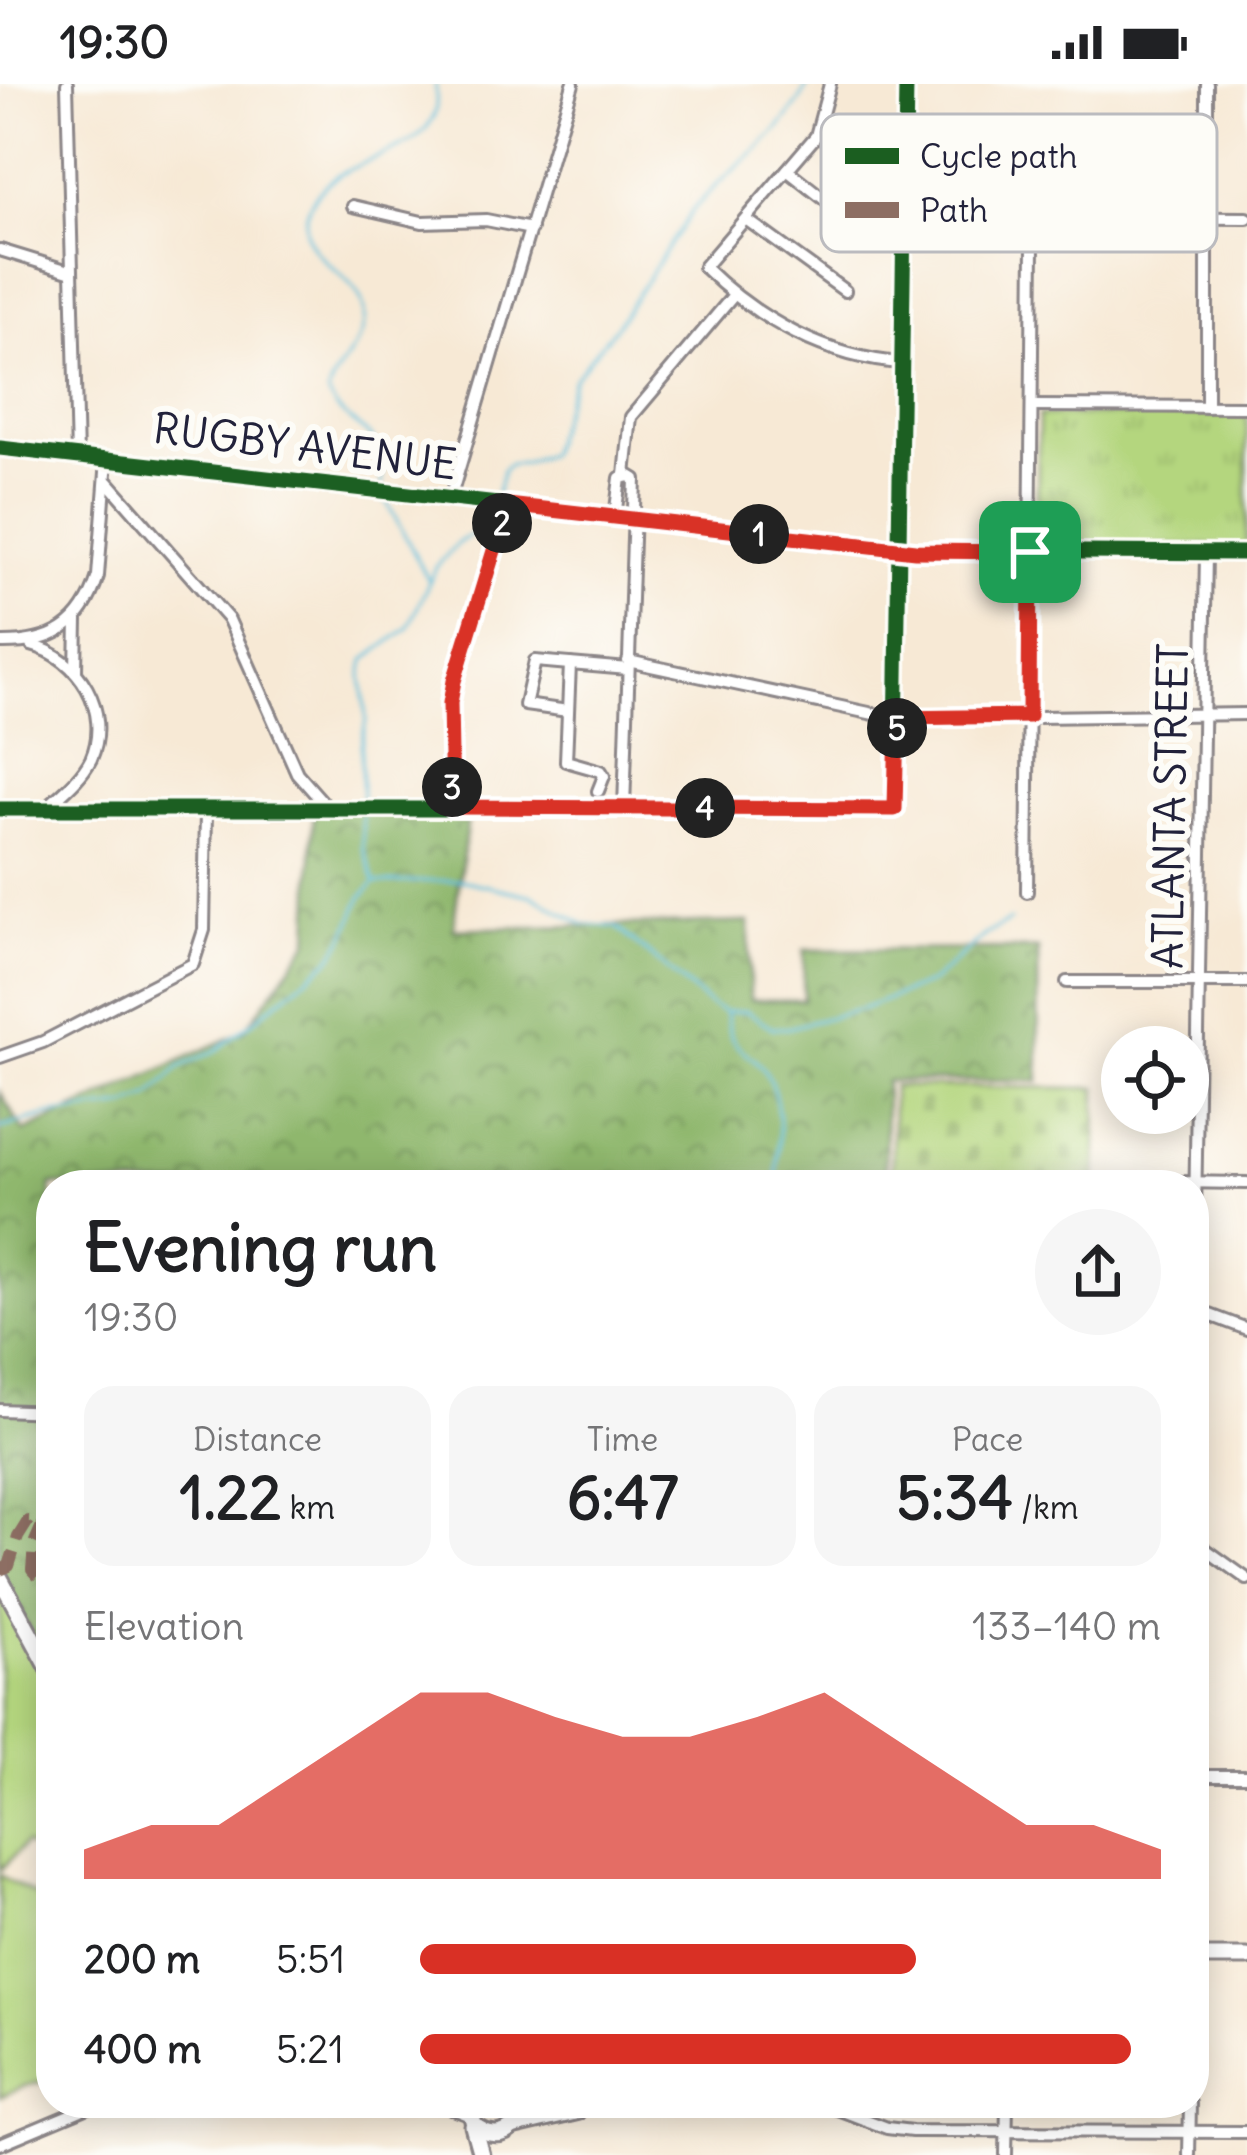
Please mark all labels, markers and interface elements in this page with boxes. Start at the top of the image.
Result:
text: 19:30 [60,14,169,70]
legend [821,114,1217,252]
text: Cycle path [920,135,1078,177]
text: Path [920,189,988,231]
street label: RUGBY AVENUE [150,402,460,490]
pin: 2 [472,493,532,553]
pin [979,501,1081,603]
text: 2 [493,502,511,544]
pin: 1 [729,504,789,564]
text: 1 [752,513,766,555]
icon: arrive [997,519,1063,585]
street label: ATLANTA STREET [1141,643,1199,969]
pin: 5 [867,698,927,758]
text: 5 [888,707,906,749]
pin: 3 [422,757,482,817]
text: 3 [443,766,461,808]
pin: 4 [675,778,735,838]
text: 4 [695,787,715,829]
map controls [1101,1026,1209,1134]
button: locate [1101,1026,1209,1134]
text: Evening run [84,1206,437,1289]
button: share [1035,1209,1161,1335]
text: 19:30 [84,1293,179,1342]
text: Distance [193,1418,322,1460]
text: Time [587,1418,658,1460]
text: Pace [952,1418,1023,1460]
text: 1.22 [180,1460,282,1535]
text: 6:47 [567,1460,678,1535]
text: 5:34 [896,1460,1013,1535]
text: km [282,1486,335,1528]
text: /km [1013,1486,1079,1528]
text: Elevation [84,1602,244,1651]
text: 133–140 m [972,1602,1161,1651]
text: 200 m [84,1935,200,1984]
text: 5:51 [276,1935,345,1984]
text: 400 m [84,2025,201,2074]
text: 5:21 [276,2025,344,2074]

